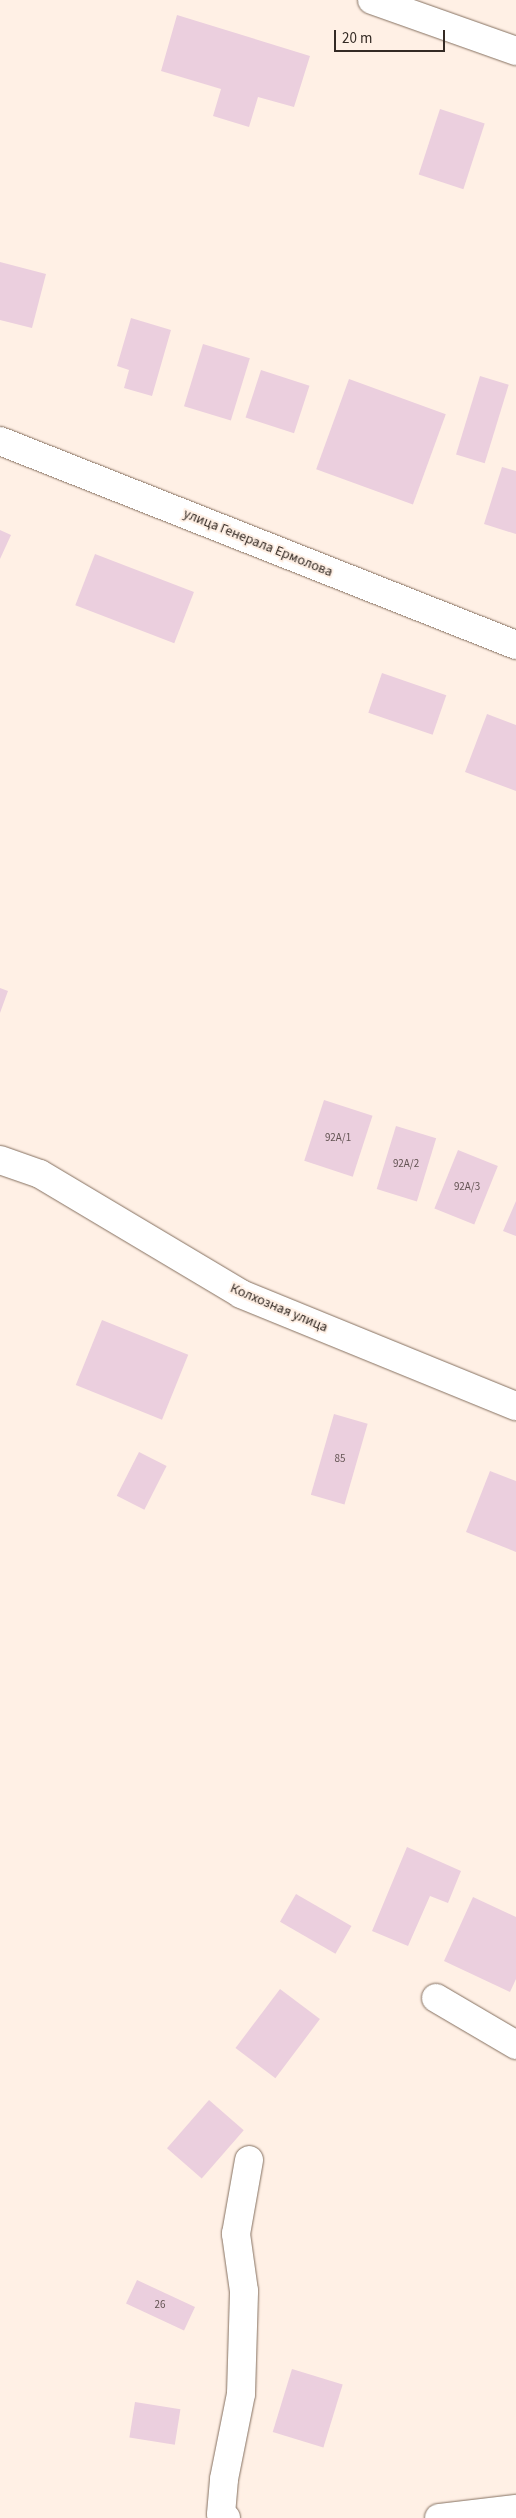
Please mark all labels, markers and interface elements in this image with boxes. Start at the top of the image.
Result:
scale bar [336,20,447,52]
text: 20 m [342,28,372,49]
street label: улица Генерала Ермолова [181,505,335,581]
house number: 92А/1 [325,1131,351,1145]
house number: 92А/2 [393,1157,419,1171]
house number: 92А/3 [454,1180,480,1194]
street label: Колхозная улица [228,1280,330,1336]
house number: 85 [335,1452,345,1466]
house number: 26 [155,2298,165,2312]

